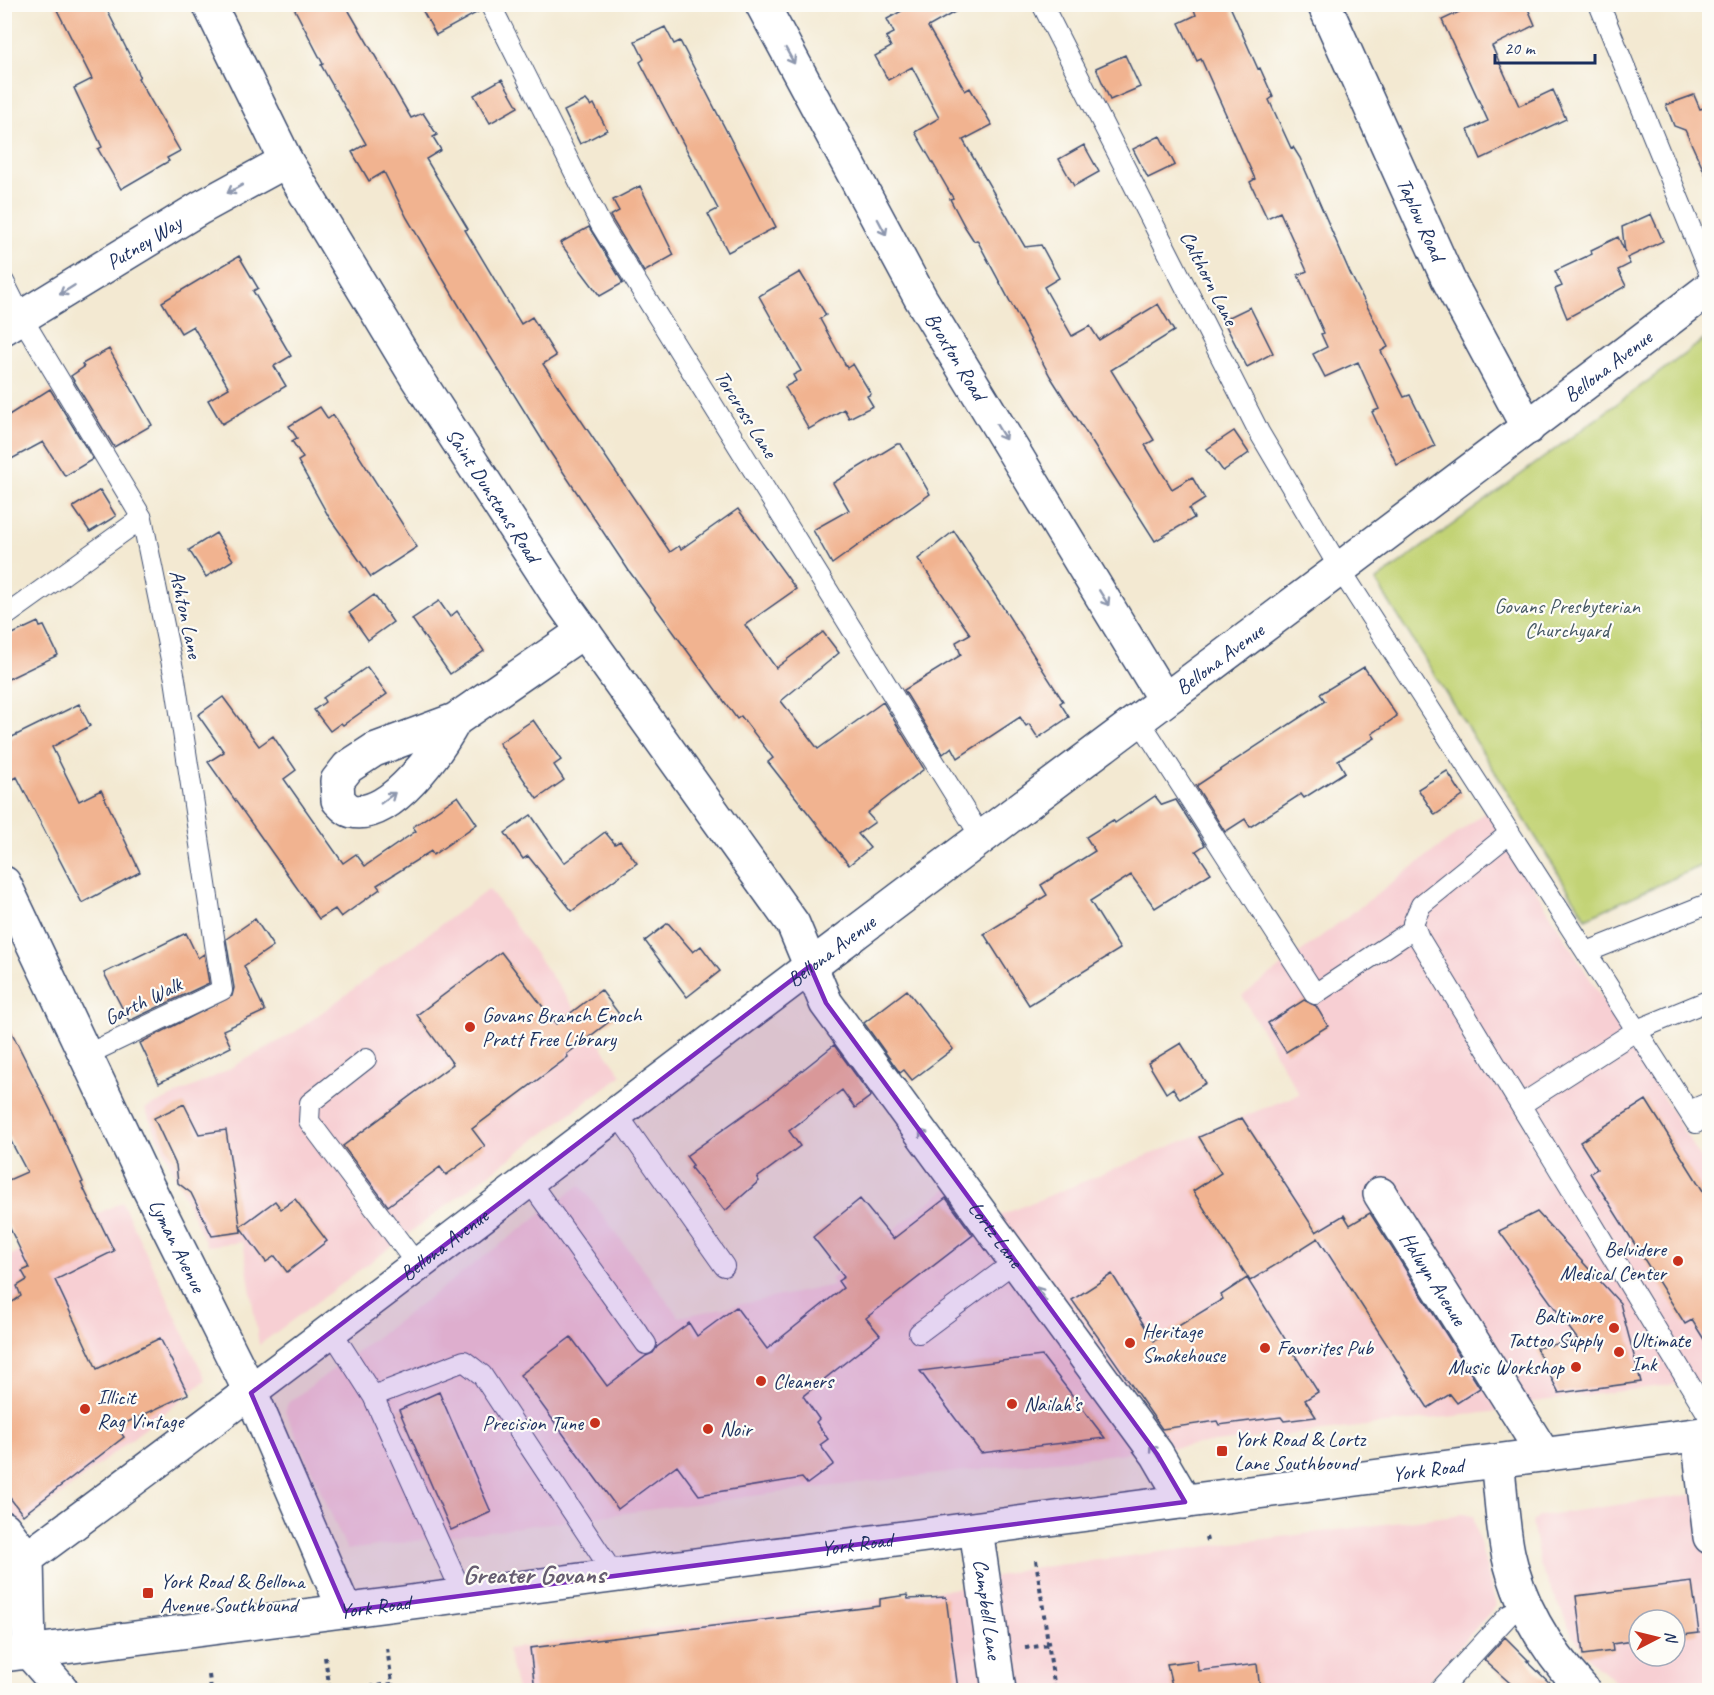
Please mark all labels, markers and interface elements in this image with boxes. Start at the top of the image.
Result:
scale bar [1495,27,1596,65]
text: 20 m [1504,37,1537,59]
one-way arrow [785,46,796,64]
street label: Taplow Road [1391,174,1452,268]
one-way arrow [226,184,244,195]
street label: Putney Way [102,209,188,275]
one-way arrow [877,218,889,236]
street label: Calthorn Lane [1174,226,1245,331]
one-way arrow [59,284,76,296]
street label: Broxton Road [919,308,994,408]
street label: Bellona Avenue [1559,324,1658,408]
street label: Torcross Lane [709,365,784,464]
street label: Saint Dunstans Road [440,423,548,570]
one-way arrow [996,423,1008,440]
street label: Ashton Lane [164,567,208,662]
one-way arrow [1098,589,1110,606]
park label: Govans Presbyterian Churchyard [1494,593,1640,643]
street label: Bellona Avenue [1170,617,1270,701]
one-way arrow [380,792,396,805]
street label: Bellona Avenue [782,909,881,993]
street label: Garth Walk [100,970,187,1031]
place label: Govans Branch Enoch Pratt Free Library [482,1002,643,1052]
marker: Govans Branch Enoch Pratt Free Library [463,1020,477,1034]
one-way arrow [919,1129,931,1145]
street label: Lyman Avenue [143,1195,212,1298]
street label: Lortz Lane [963,1196,1030,1274]
street label: Bellona Avenue [395,1202,494,1287]
street label: Halwyn Avenue [1394,1227,1473,1331]
place label: Belvidere Medical Center [1560,1236,1668,1286]
marker: Belvidere Medical Center [1671,1254,1685,1268]
one-way arrow [1035,1286,1047,1302]
place label: Baltimore Tattoo Supply [1507,1303,1604,1353]
place label: Heritage Smokehouse [1142,1318,1226,1368]
marker: Baltimore Tattoo Supply [1607,1321,1621,1335]
place label: Ultimate Ink [1631,1327,1691,1377]
place label: Favorites Pub [1277,1335,1375,1361]
marker: Heritage Smokehouse [1123,1336,1137,1350]
marker: Favorites Pub [1258,1341,1272,1355]
marker: Ultimate Ink [1612,1345,1626,1359]
place label: Music Workshop [1448,1354,1565,1380]
marker: Music Workshop [1569,1360,1583,1374]
place label: Cleaners [773,1368,835,1394]
marker: Cleaners [754,1374,768,1388]
place label: Illicit Rag Vintage [97,1384,185,1434]
place label: Nailah’s [1024,1391,1083,1417]
marker: Nailah’s [1005,1397,1019,1411]
marker: Illicit Rag Vintage [78,1402,92,1416]
place label: Precision Tune [482,1410,584,1436]
marker: Precision Tune [588,1416,602,1430]
place label: Noir [720,1416,754,1442]
marker: Noir [701,1422,715,1436]
place label: York Road & Lortz Lane Southbound [1234,1426,1367,1476]
one-way arrow [1149,1444,1161,1461]
marker: York Road & Lortz Lane Southbound [1215,1444,1229,1458]
street label: York Road [1391,1452,1468,1487]
street label: York Road [820,1526,897,1562]
district label: Greater Govans [463,1557,608,1591]
street label: Campbell Lane [967,1557,1008,1663]
place label: York Road & Bellona Avenue Southbound [160,1568,307,1618]
marker: York Road & Bellona Avenue Southbound [141,1586,155,1600]
street label: York Road [338,1589,415,1624]
north arrow [1627,1608,1687,1668]
text: N [1660,1630,1682,1645]

